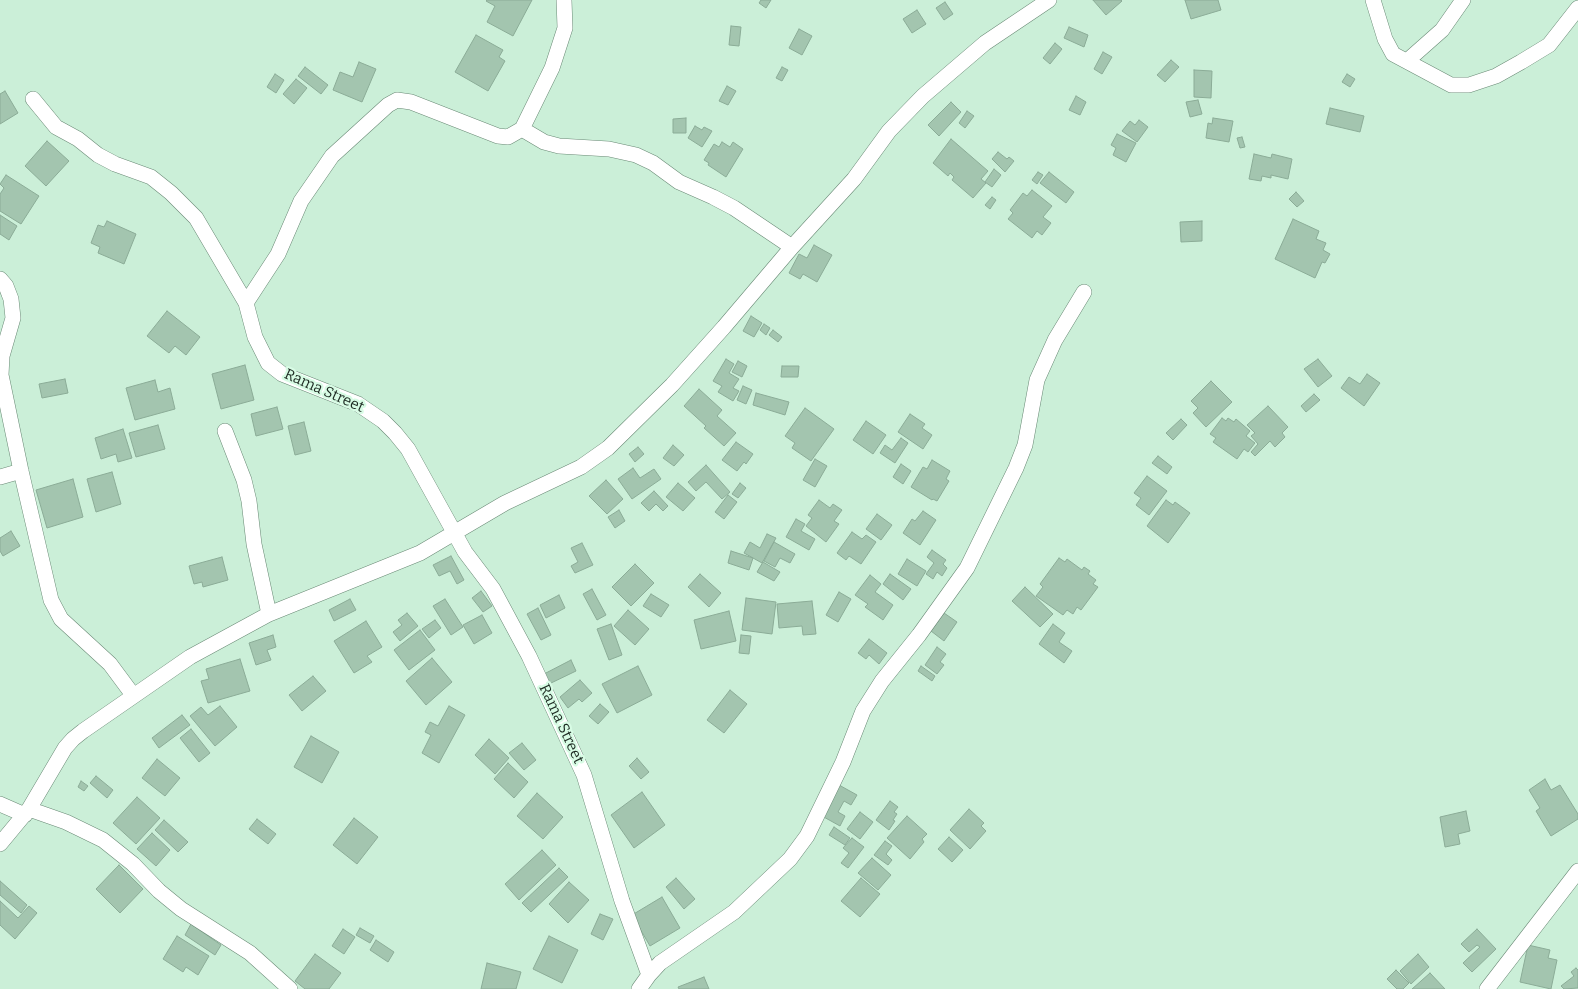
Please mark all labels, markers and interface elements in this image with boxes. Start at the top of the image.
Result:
street label: Rama Street [281,365,367,417]
street label: Rama Street [535,681,587,767]

